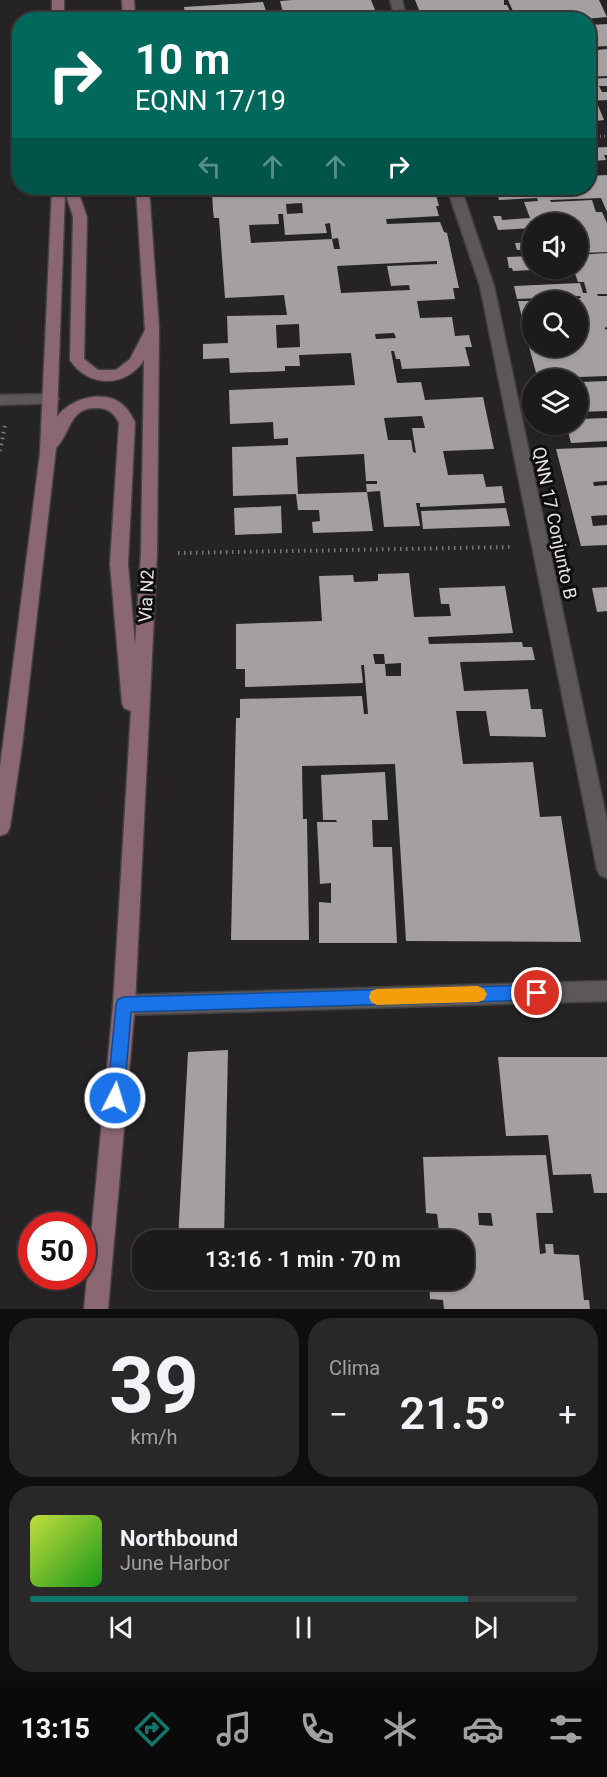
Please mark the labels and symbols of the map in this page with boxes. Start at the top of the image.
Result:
street label: QNN 17 Conjunto B [529,445,581,601]
street label: Via N2 [134,569,158,623]
pin [511,967,562,1018]
position arrow [83,1066,147,1130]
speed limit sign: 50 [18,1212,96,1290]

